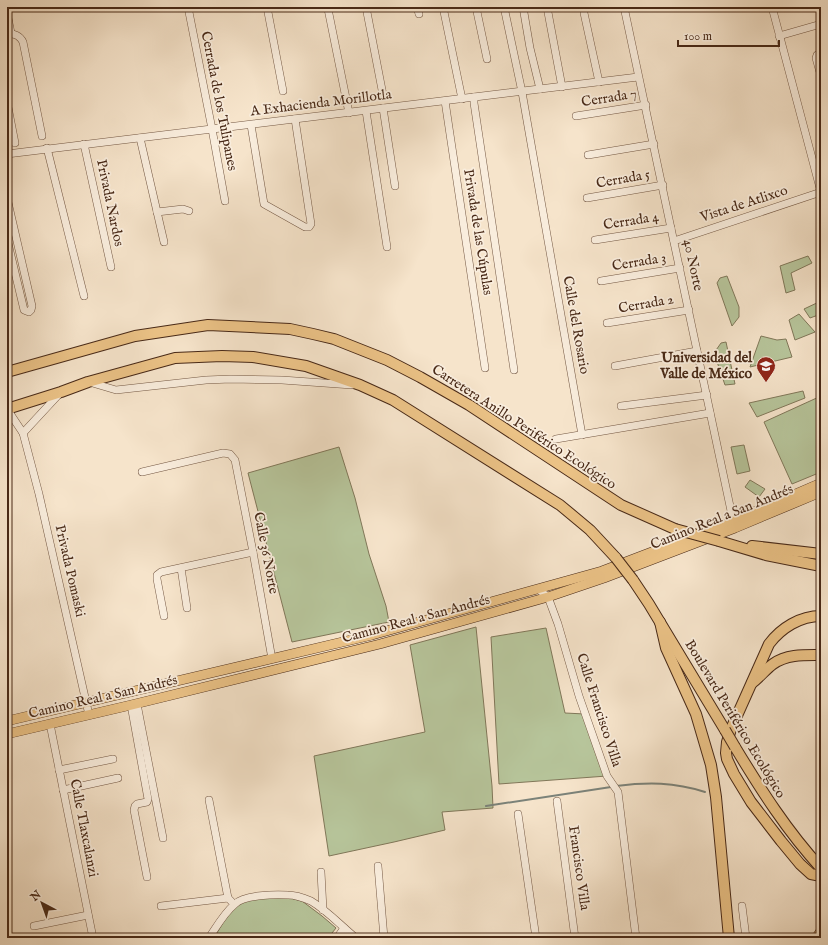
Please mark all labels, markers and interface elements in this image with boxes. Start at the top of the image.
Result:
scale bar [678,22,779,48]
text: 100 m [684,29,712,44]
street label: Cerrada de los Tulipanes [197,30,241,172]
street label: A Exhacienda Morillotla [248,85,393,121]
street label: Cerrada 7 [580,85,638,111]
street label: Privada Nardos [92,158,128,248]
street label: Cerrada 5 [595,165,651,193]
street label: Privada de las Cúpulas [459,168,497,296]
street label: Vista de Atlixco [697,181,790,227]
street label: Cerrada 4 [602,208,660,234]
street label: 40 Norte [679,238,707,293]
street label: Cerrada 3 [611,249,667,275]
street label: Calle del Rosario [559,274,594,376]
street label: Cerrada 2 [617,290,676,318]
place label: Universidad del Valle de México [659,349,753,383]
school or university icon: Universidad del Valle de México [755,355,777,383]
street label: Carretera Anillo Periférico Ecológico [428,360,620,494]
street label: Camino Real a San Andrés [648,480,796,554]
street label: Calle 36 Norte [249,511,283,596]
street label: Privada Pomaski [51,523,89,619]
street label: Camino Real a San Andrés [340,591,492,647]
street label: Boulevard Periférico Ecológico [681,637,790,802]
street label: Calle Francisco Villa [572,651,626,770]
street label: Camino Real a San Andrés [27,671,179,723]
street label: Calle Tlaxcalanzi [66,777,102,879]
street label: Francisco Villa [564,825,594,912]
north arrow [22,883,62,923]
text: N [27,887,45,905]

